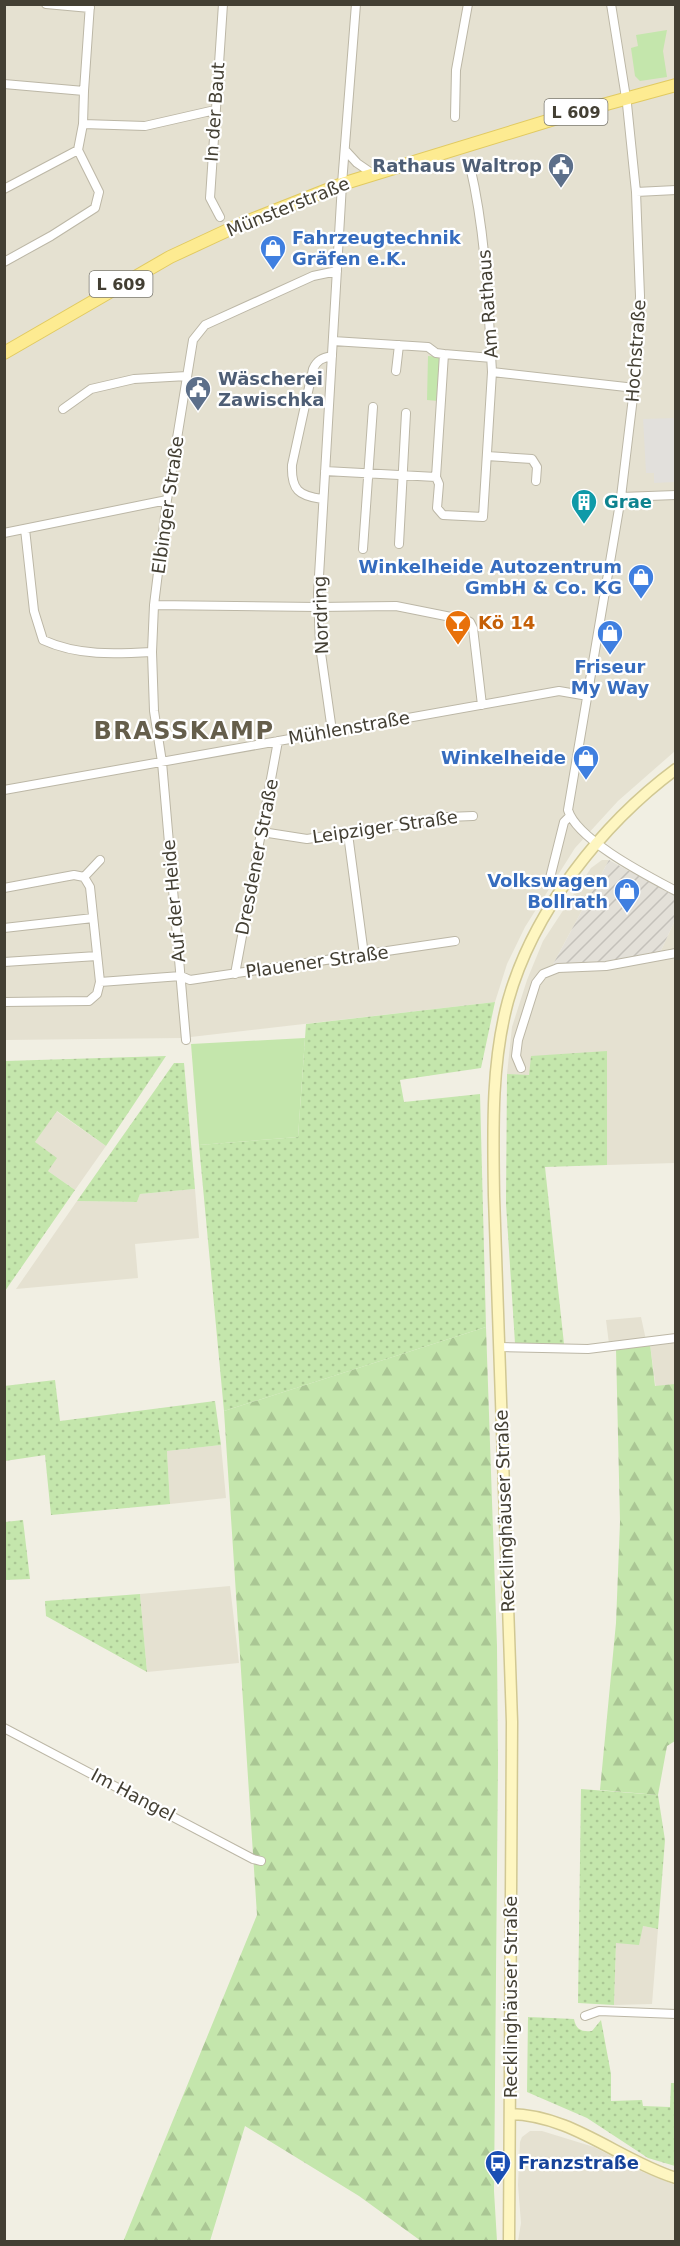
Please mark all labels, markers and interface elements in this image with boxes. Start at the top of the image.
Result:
street label: In der Baut [201,61,228,163]
road number: L 609 [544,99,608,125]
public building icon: Rathaus Waltrop [546,151,576,189]
place label: Rathaus Waltrop [372,155,542,176]
street label: Münsterstraße [223,172,352,241]
place label: Fahrzeugtechnik Gräfen e.K. [292,227,462,269]
shop icon: Fahrzeugtechnik Gräfen e.K. [258,233,288,271]
street label: Am Rathaus [473,249,502,359]
road number: L 609 [90,271,152,297]
street label: Hochstraße [621,299,650,403]
place label: Wäscherei Zawischka [218,368,324,410]
public building icon: Wäscherei Zawischka [183,374,213,412]
street label: Elbinger Straße [147,435,188,575]
building icon: Grae [569,487,599,525]
place label: Grae [604,491,652,512]
place label: Winkelheide Autozentrum GmbH & Co. KG [358,556,622,598]
shop icon: Winkelheide Autozentrum GmbH & Co. KG [626,562,656,600]
street label: Nordring [309,576,332,654]
bar icon: Kö 14 [443,608,473,646]
place label: Kö 14 [478,612,535,633]
shop icon: Friseur My Way [595,618,625,656]
place label: Friseur My Way [571,656,649,698]
street label: Mühlenstraße [286,706,411,749]
district label: BRASSKAMP [94,717,274,745]
shop icon: Winkelheide [571,743,601,781]
place label: Winkelheide [441,747,566,768]
street label: Dresdener Straße [231,777,282,937]
street label: Leipziger Straße [311,806,459,847]
street label: Auf der Heide [158,839,189,963]
place label: Volkswagen Bollrath [487,870,608,912]
shop icon: Volkswagen Bollrath [612,876,642,914]
street label: Plauener Straße [244,941,390,982]
street label: Recklinghäuser Straße [490,1409,519,1613]
street label: Im Hangel [88,1764,179,1825]
street label: Recklinghäuser Straße [500,1896,521,2098]
bus stop icon: Franzstraße [483,2148,513,2186]
place label: Franzstraße [518,2152,639,2173]

